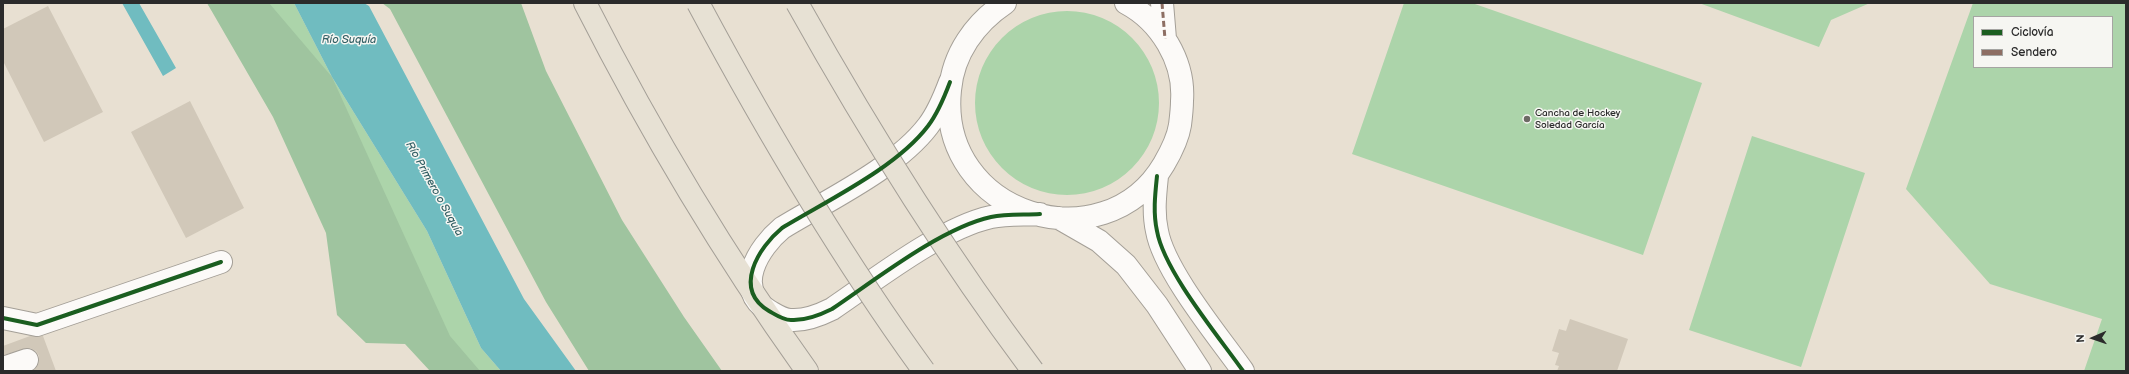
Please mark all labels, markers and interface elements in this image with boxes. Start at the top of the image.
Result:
legend [1973,16,2113,68]
text: Ciclovía [2011,25,2053,40]
water label: Río Suquía [322,33,376,47]
text: Sendero [2011,45,2057,60]
place label: Cancha de Hockey Soledad García [1535,107,1620,130]
marker: Cancha de Hockey Soledad García [1522,114,1532,124]
water label: Río Primero o Suquía [403,139,465,239]
north arrow [2073,318,2113,358]
text: N [2074,334,2087,343]

